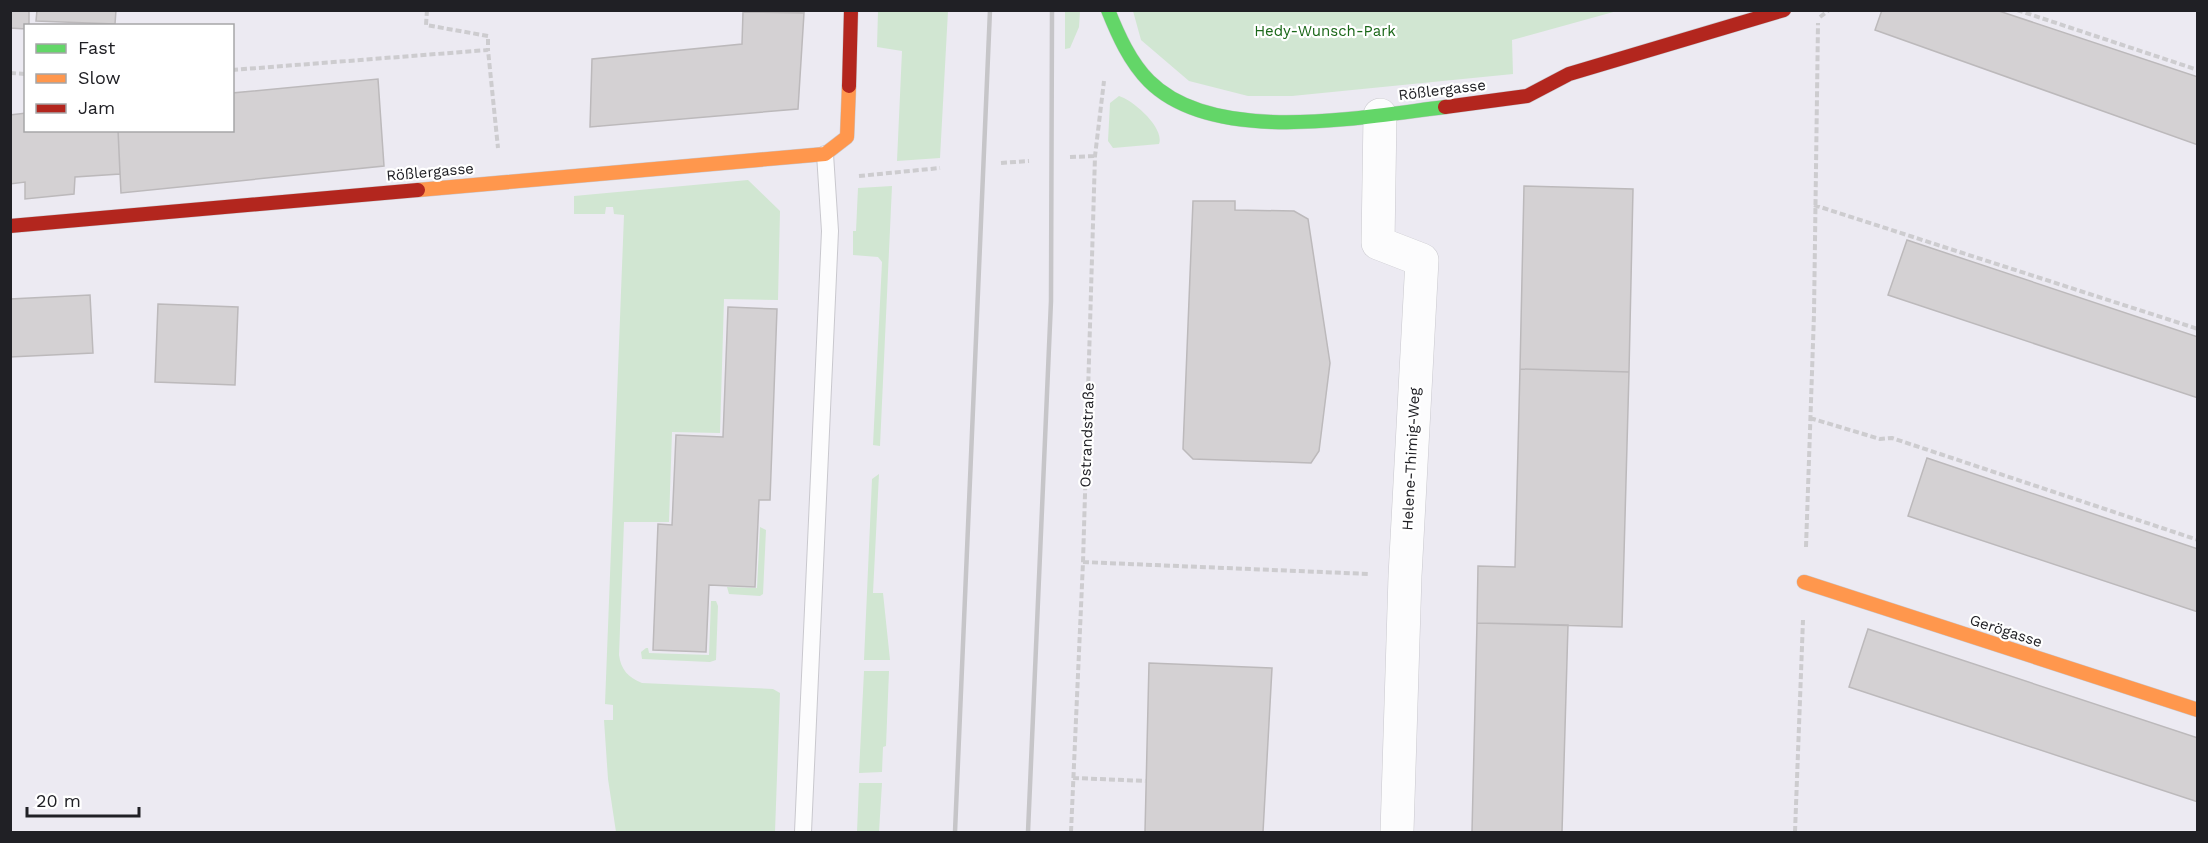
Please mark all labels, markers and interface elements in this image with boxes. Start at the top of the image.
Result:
park label: Hedy-Wunsch-Park [1254,22,1396,40]
legend [24,24,234,132]
text: Fast [78,37,116,58]
text: Slow [78,67,121,88]
street label: Rößlergasse [1397,76,1487,104]
text: Jam [78,97,115,118]
street label: Rößlergasse [385,159,475,185]
street label: Ostrandstraße [1076,382,1098,488]
street label: Helene-Thimig-Weg [1398,387,1424,531]
street label: Gerögasse [1967,611,2045,651]
scale bar [27,780,140,818]
text: 20 m [36,790,81,811]

